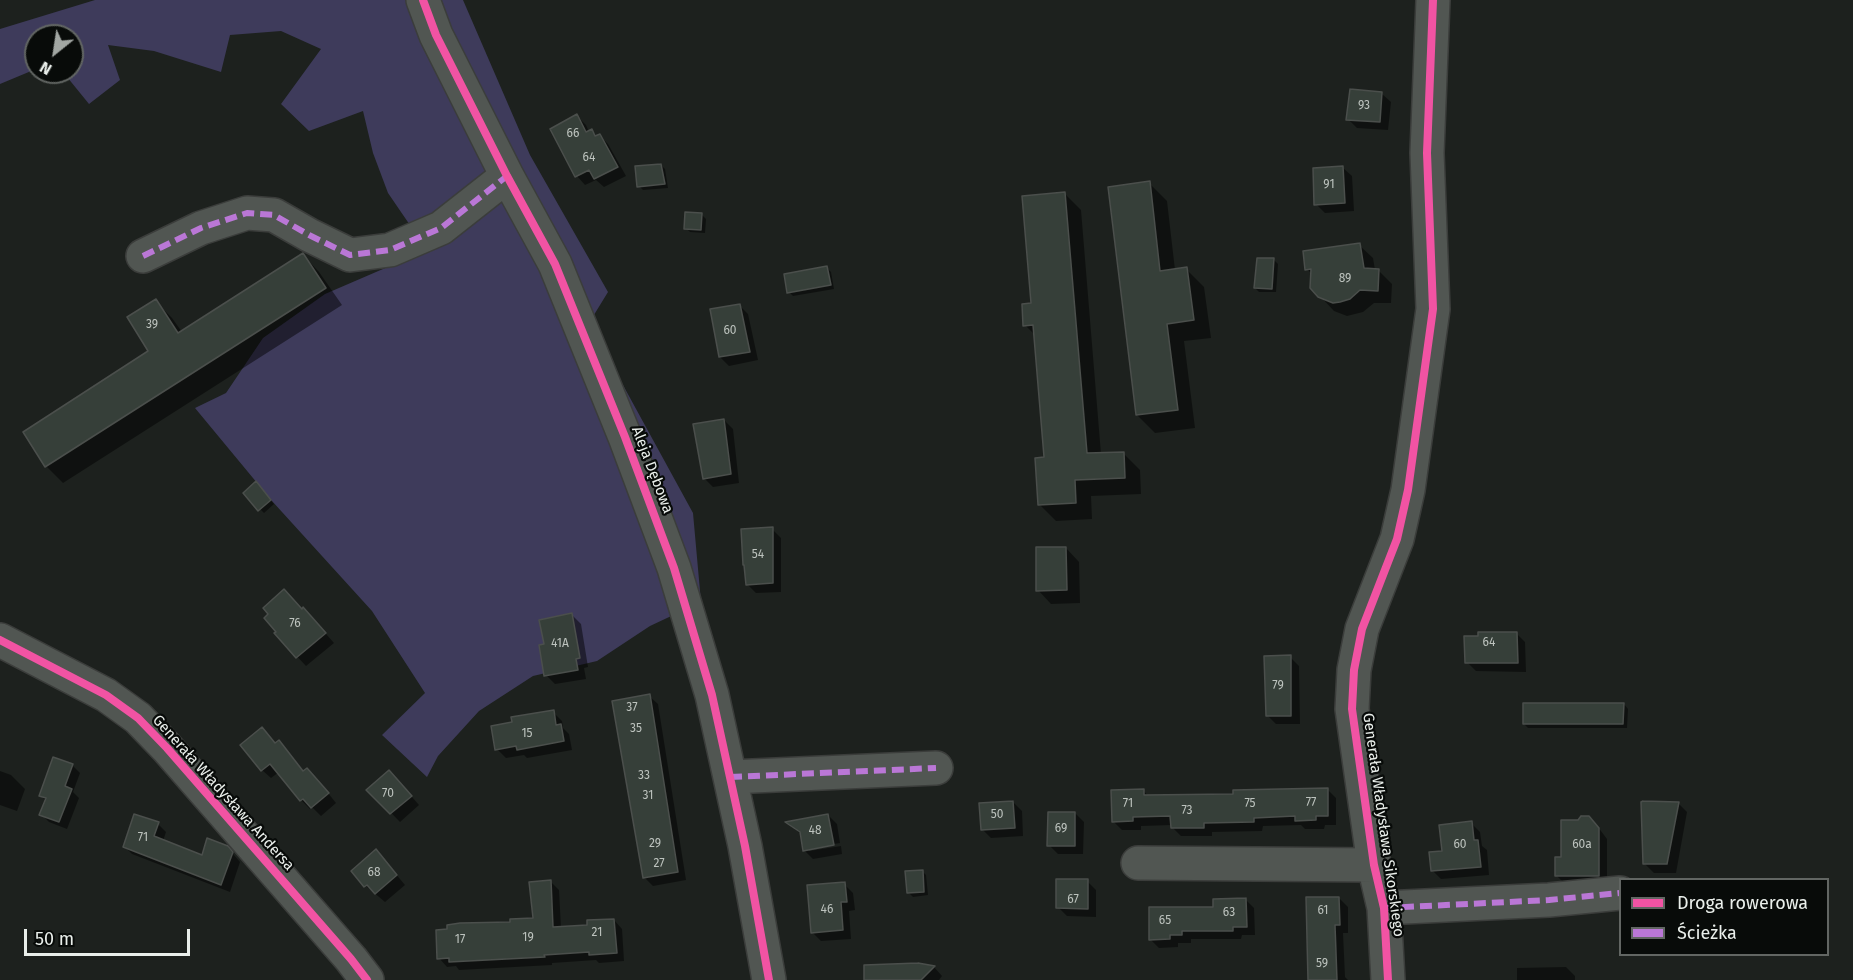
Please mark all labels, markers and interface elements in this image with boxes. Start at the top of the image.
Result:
north arrow [24,24,84,84]
text: N [36,57,55,79]
house number: 93 [1358,99,1370,113]
house number: 66 [567,127,579,141]
house number: 64 [583,151,595,165]
house number: 91 [1323,178,1335,192]
house number: 89 [1339,272,1351,286]
house number: 39 [146,318,158,332]
house number: 60 [723,324,737,338]
street label: Aleja Dębowa [627,424,677,516]
house number: 54 [752,548,764,562]
house number: 76 [289,617,301,631]
house number: 64 [1483,636,1495,650]
house number: 41A [551,637,569,651]
house number: 79 [1272,679,1284,693]
house number: 37 [626,701,638,715]
street label: Generała Władysława Andersa [148,712,298,874]
street label: Generała Władysława Sikorskiego [1358,712,1408,938]
house number: 35 [630,722,642,736]
house number: 15 [521,727,533,741]
house number: 33 [638,769,650,783]
house number: 70 [382,787,394,801]
house number: 31 [643,789,653,803]
house number: 77 [1306,796,1316,810]
house number: 71 [1123,797,1133,811]
house number: 75 [1244,797,1256,811]
house number: 73 [1181,804,1193,818]
house number: 50 [991,808,1003,822]
house number: 69 [1055,822,1067,836]
house number: 48 [809,824,821,838]
house number: 71 [138,831,148,845]
house number: 29 [649,837,661,851]
house number: 60 [1453,838,1467,852]
house number: 60a [1572,838,1592,852]
house number: 27 [653,857,665,871]
house number: 68 [367,866,381,880]
legend [1619,878,1829,956]
text: Droga rowerowa [1677,892,1808,914]
house number: 67 [1067,893,1079,907]
house number: 46 [821,903,833,917]
house number: 61 [1317,904,1329,918]
house number: 63 [1223,906,1235,920]
house number: 65 [1159,914,1171,928]
scale bar [27,917,194,955]
text: Ścieżka [1677,922,1737,944]
house number: 21 [592,926,602,940]
text: 50 m [35,928,74,950]
house number: 19 [522,931,534,945]
house number: 17 [455,933,465,947]
house number: 59 [1316,957,1328,971]

